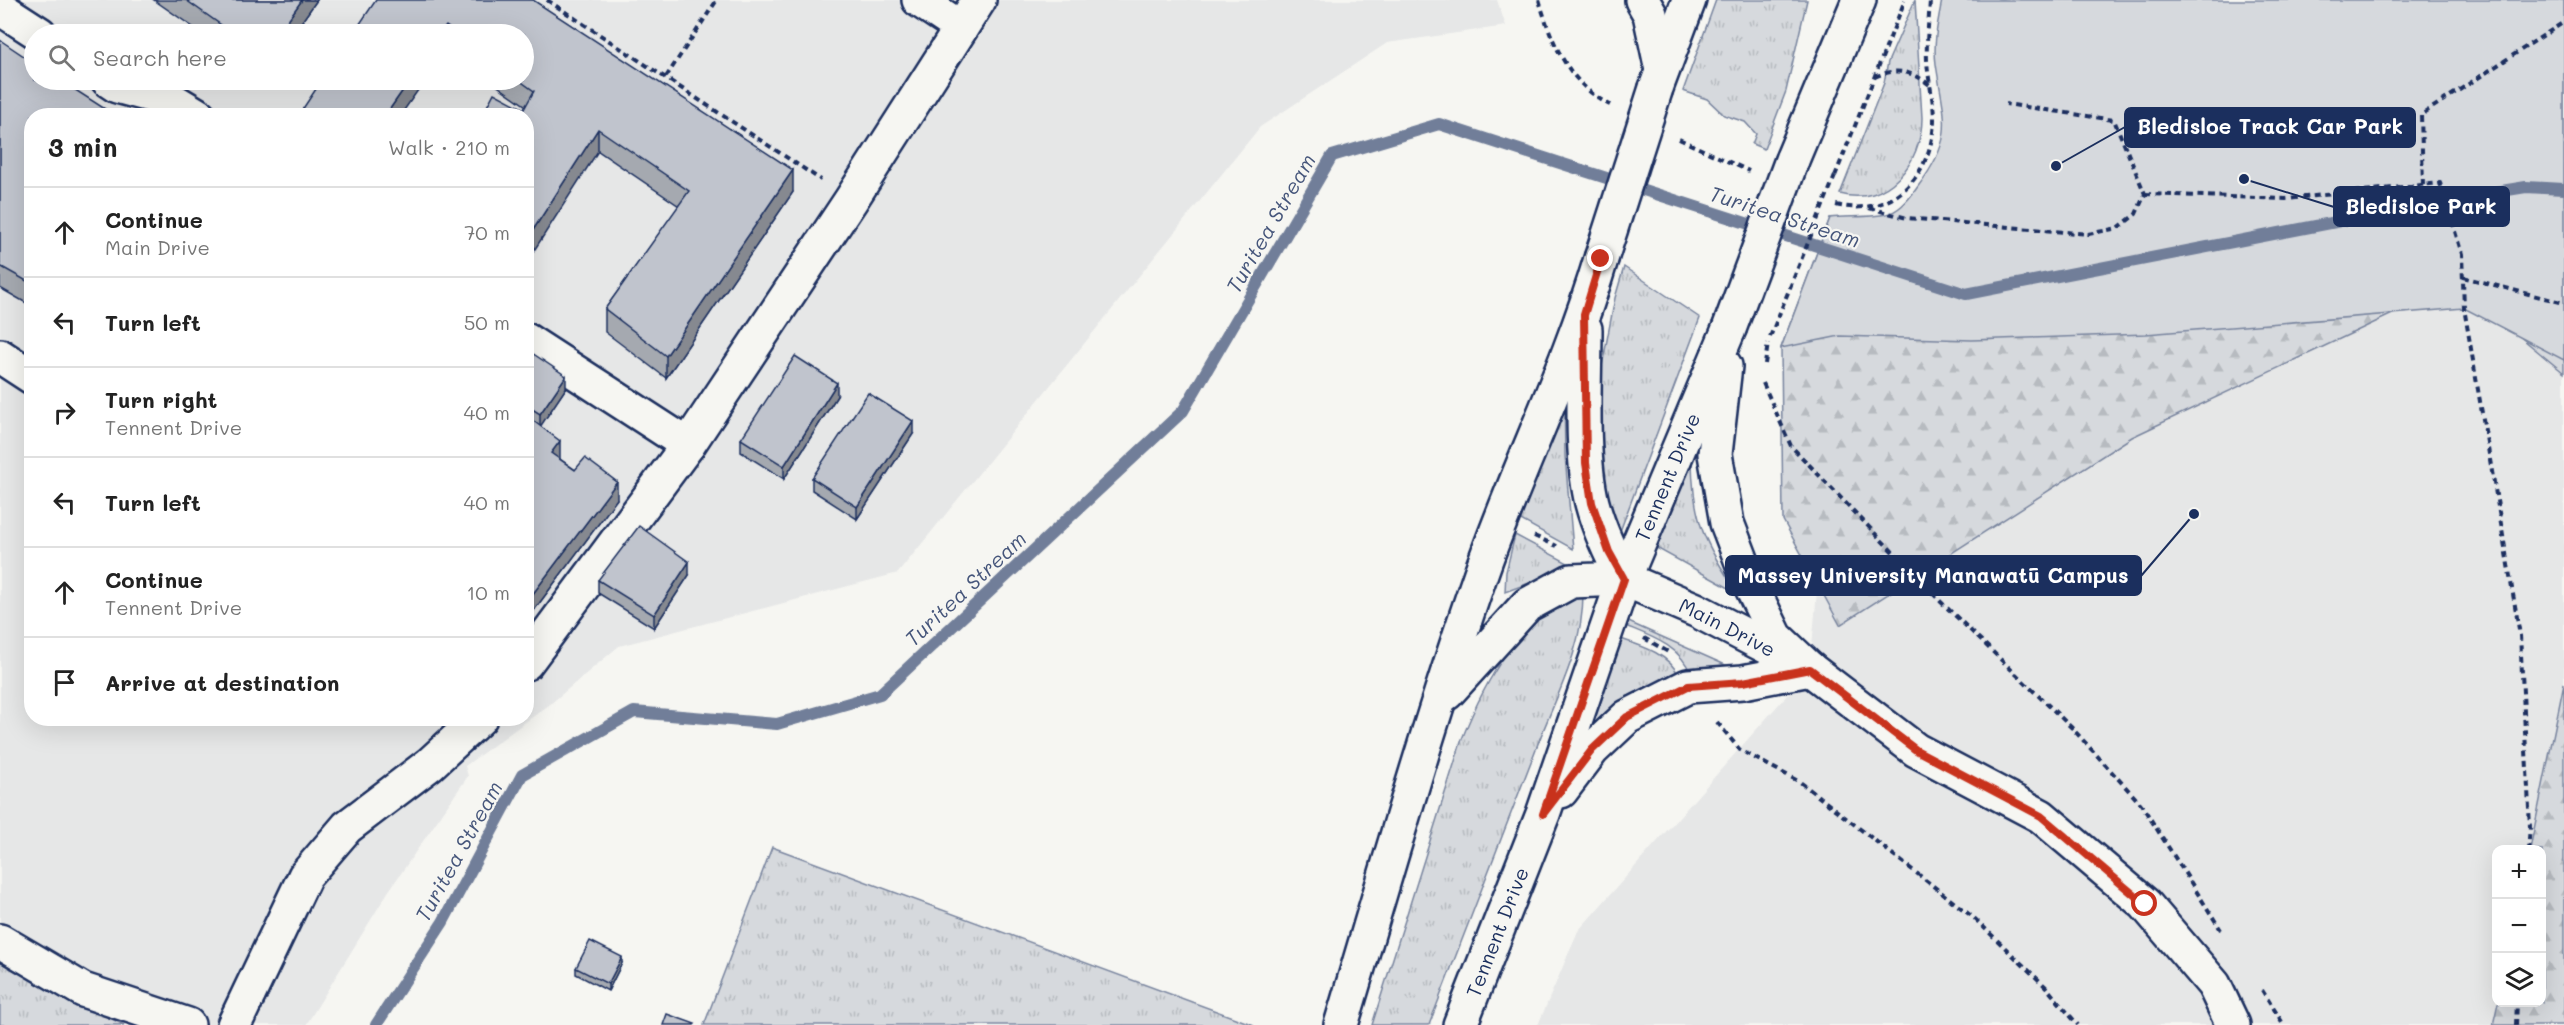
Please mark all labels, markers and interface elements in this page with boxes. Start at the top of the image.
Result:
search box [24,24,534,90]
icon: search [45,41,78,74]
text: Search here [93,43,227,72]
callout: Bledisloe Track Car Park [2125,108,2415,147]
text: Bledisloe Track Car Park [2137,112,2403,139]
text: 3 min [48,130,117,164]
text: Walk · 210 m [388,134,510,160]
water label: Turitea Stream [1219,148,1321,298]
water label: Turitea Stream [1706,179,1864,253]
callout: Bledisloe Park [2334,187,2509,226]
text: Bledisloe Park [2345,192,2497,219]
text: Continue [105,205,203,234]
icon: ahead [48,216,81,249]
text: 70 m [464,219,510,245]
text: Main Drive [105,234,210,260]
route end [1587,245,1613,271]
icon: left [48,306,81,339]
text: Turn left [105,308,201,337]
text: 50 m [464,309,510,335]
text: Turn right [105,385,217,414]
icon: right [48,396,81,429]
text: 40 m [464,399,510,425]
street label: Tennent Drive [1628,409,1705,545]
text: Tennent Drive [105,414,242,440]
icon: left [48,486,81,519]
text: Turn left [105,488,201,517]
text: 40 m [464,489,510,515]
water label: Turitea Stream [899,525,1031,651]
callout: Massey University Manawatū Campus [1726,556,2141,595]
text: Massey University Manawatū Campus [1737,561,2129,589]
text: Continue [105,565,203,594]
icon: ahead [48,576,81,609]
text: 10 m [466,579,510,605]
street label: Main Drive [1675,591,1780,662]
text: Tennent Drive [105,594,242,620]
icon: arrive [48,666,81,699]
text: Arrive at destination [105,668,340,697]
water label: Turitea Stream [408,776,508,926]
map controls [2492,845,2546,1007]
button: + [2492,845,2546,899]
street label: Tennent Drive [1459,863,1534,1001]
route start [2131,890,2157,916]
button: − [2492,899,2546,953]
button: layers [2492,953,2546,1007]

